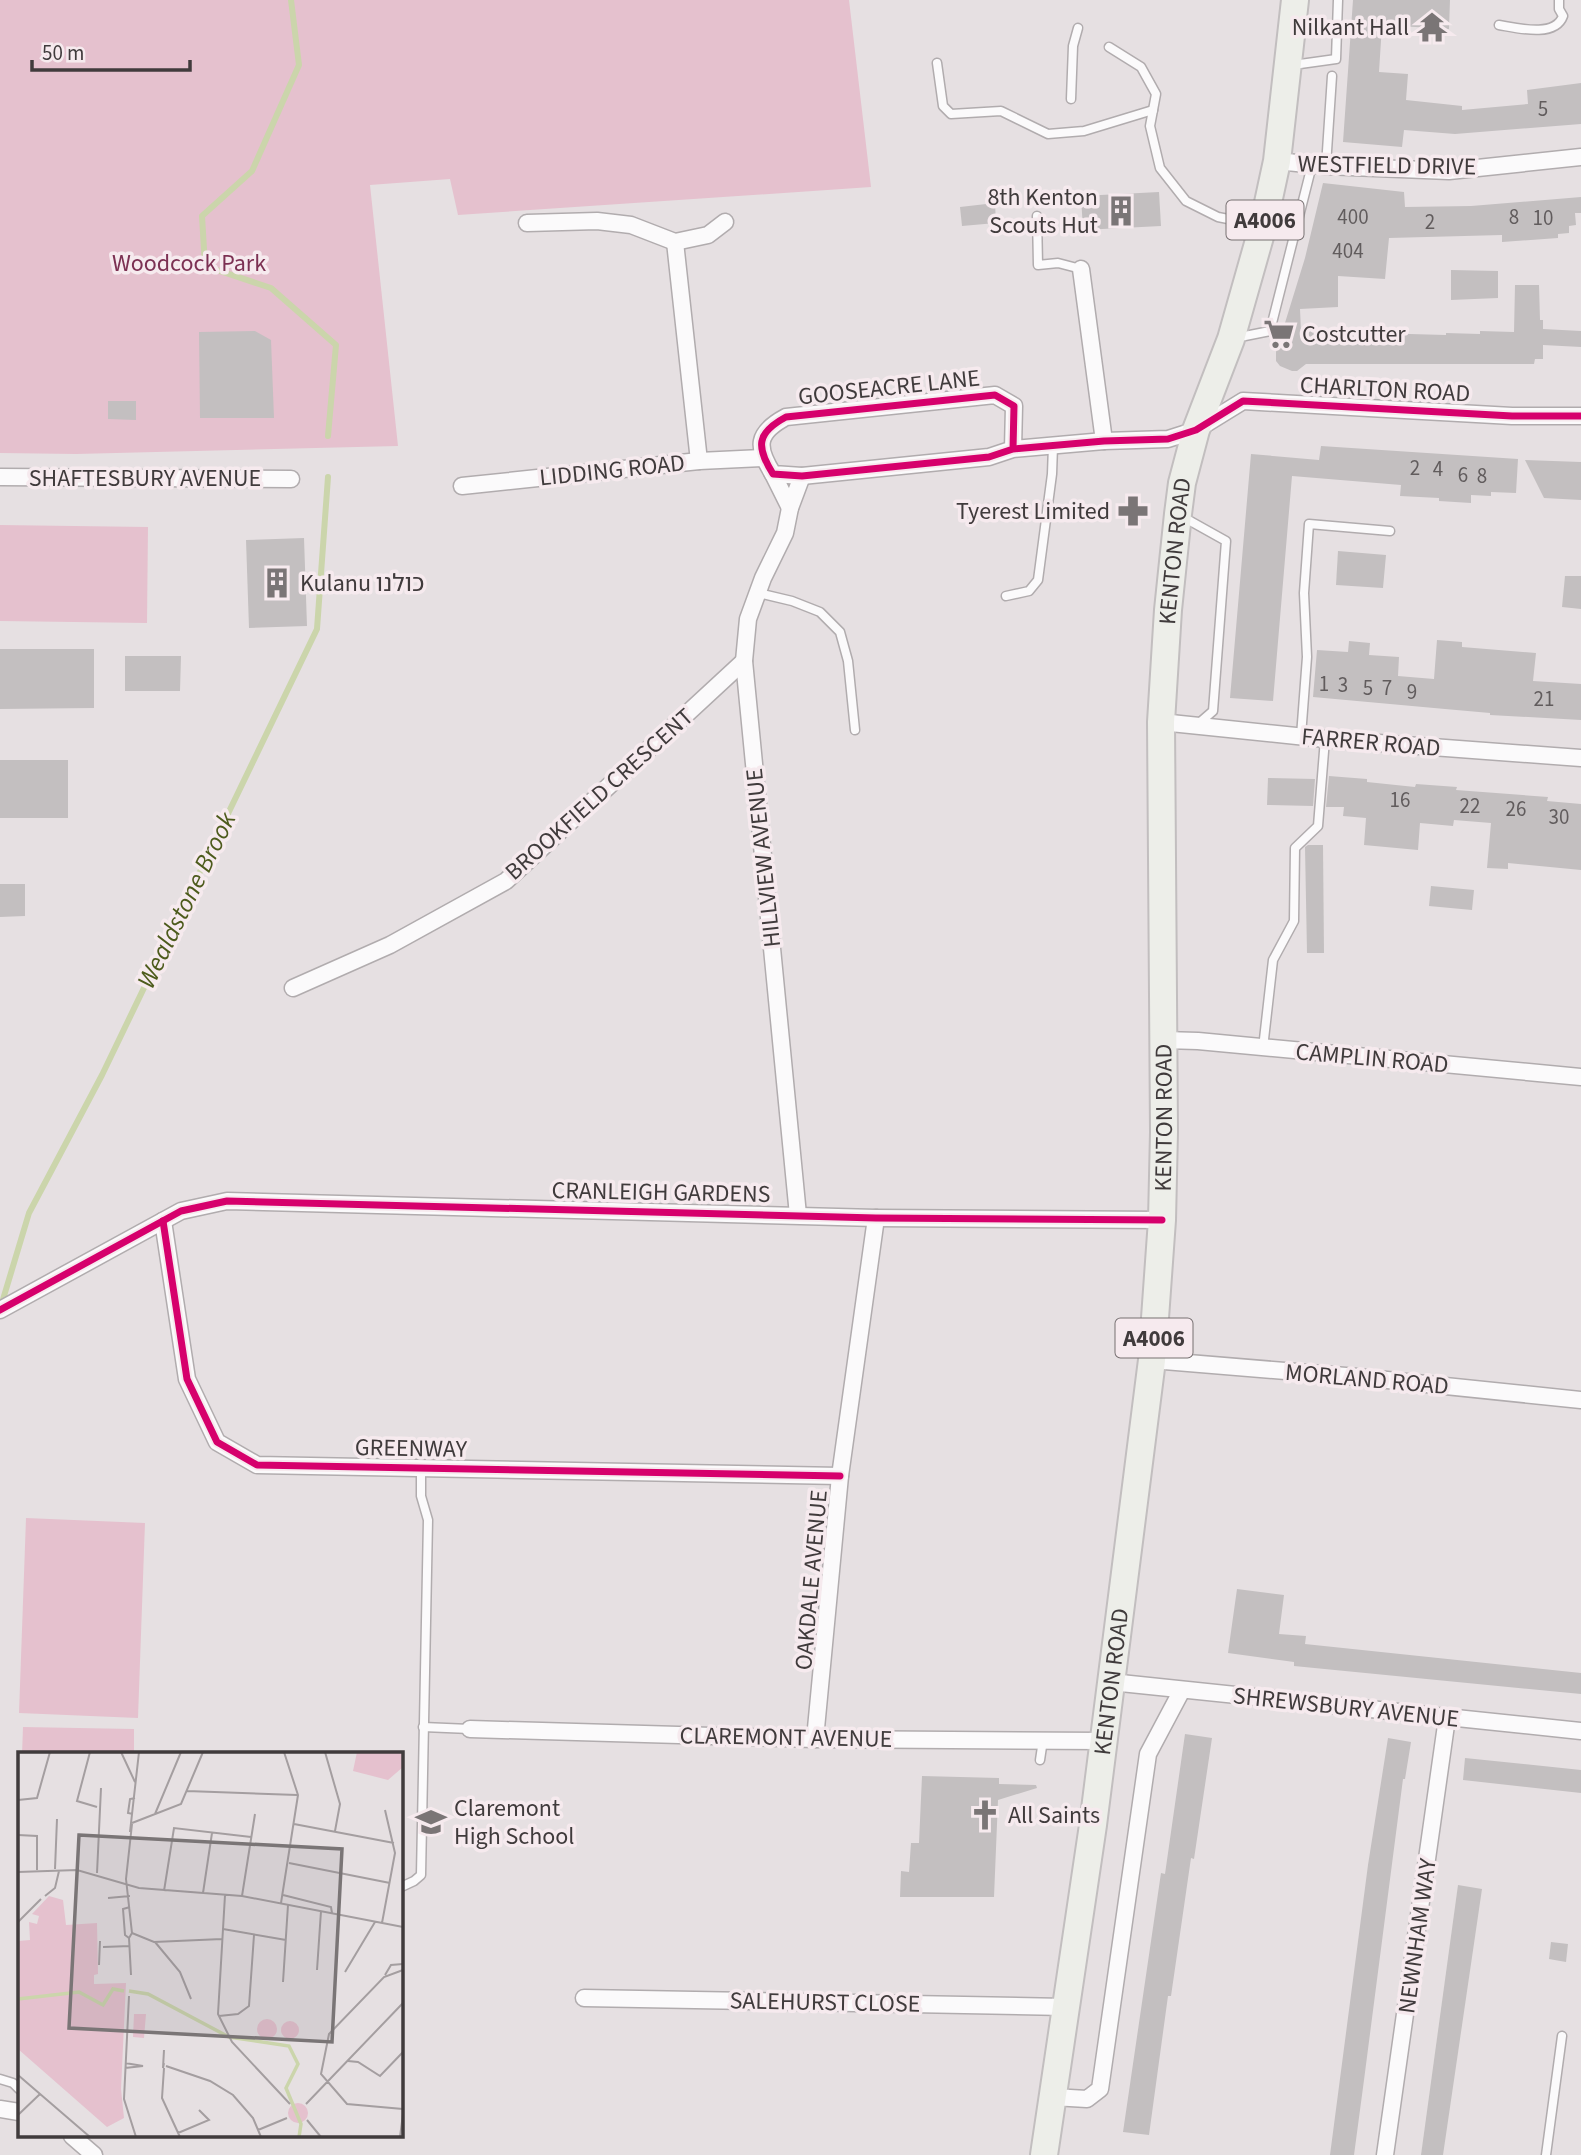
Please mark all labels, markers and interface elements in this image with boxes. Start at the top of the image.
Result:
place label: Nilkant Hall [1292,10,1409,45]
temple icon: Nilkant Hall [1415,10,1449,44]
scale bar [32,28,189,72]
text: 50 m [42,38,84,68]
house number: 5 [1538,94,1548,124]
street label: WESTFIELD DRIVE [1297,146,1477,185]
place label: 8th Kenton Scouts Hut [987,180,1098,243]
building icon: 8th Kenton Scouts Hut [1104,194,1138,228]
road number: A4006 [1226,200,1304,240]
house number: 400 [1337,202,1369,232]
house number: 8 [1509,202,1519,232]
house number: 10 [1533,203,1553,233]
house number: 2 [1425,207,1435,237]
house number: 404 [1332,236,1364,266]
park label: Woodcock Park [112,246,266,281]
supermarket icon: Costcutter [1262,317,1296,351]
place label: Costcutter [1302,317,1406,352]
street label: GOOSEACRE LANE [796,361,982,414]
street label: CHARLTON ROAD [1299,368,1471,411]
street label: LIDDING ROAD [538,445,687,496]
house number: 2 [1410,453,1420,483]
house number: 4 [1433,454,1443,484]
house number: 6 [1458,460,1468,490]
street label: SHAFTESBURY AVENUE [29,461,261,496]
house number: 8 [1477,461,1487,491]
street label: KENTON ROAD [1150,476,1201,626]
place label: Tyerest Limited [956,494,1110,529]
pharmacy icon: Tyerest Limited [1116,494,1150,528]
building icon: Kulanu כולנו [260,566,294,600]
place label: Kulanu כולנו [300,566,424,601]
house number: 1 [1319,669,1329,699]
house number: 3 [1338,670,1348,700]
house number: 5 [1363,673,1373,703]
house number: 7 [1382,673,1392,703]
house number: 9 [1407,677,1417,707]
house number: 21 [1534,684,1554,714]
street label: BROOKFIELD CRESCENT [497,700,701,889]
street label: FARRER ROAD [1300,719,1442,766]
street label: HILLVIEW AVENUE [737,767,790,949]
house number: 16 [1390,785,1410,815]
house number: 22 [1460,791,1480,821]
house number: 26 [1506,794,1526,824]
house number: 30 [1549,802,1569,832]
water label: Wealdstone Brook [128,805,245,995]
street label: CAMPLIN ROAD [1294,1034,1450,1083]
street label: KENTON ROAD [1146,1044,1182,1192]
street label: CRANLEIGH GARDENS [551,1173,771,1212]
road number: A4006 [1116,1318,1192,1358]
street label: MORLAND ROAD [1284,1355,1450,1404]
street label: GREENWAY [355,1430,468,1467]
street label: OAKDALE AVENUE [786,1489,837,1672]
street label: KENTON ROAD [1085,1606,1138,1757]
street label: SHREWSBURY AVENUE [1231,1678,1461,1737]
street label: CLAREMONT AVENUE [679,1718,893,1757]
inset map [18,1752,402,2138]
place label: Claremont High School [454,1791,574,1854]
church icon: All Saints [968,1798,1002,1832]
place label: All Saints [1008,1798,1100,1833]
school or university icon: Claremont High School [414,1805,448,1839]
street label: NEWNHAM WAY [1389,1856,1446,2016]
street label: SALEHURST CLOSE [729,1983,921,2022]

